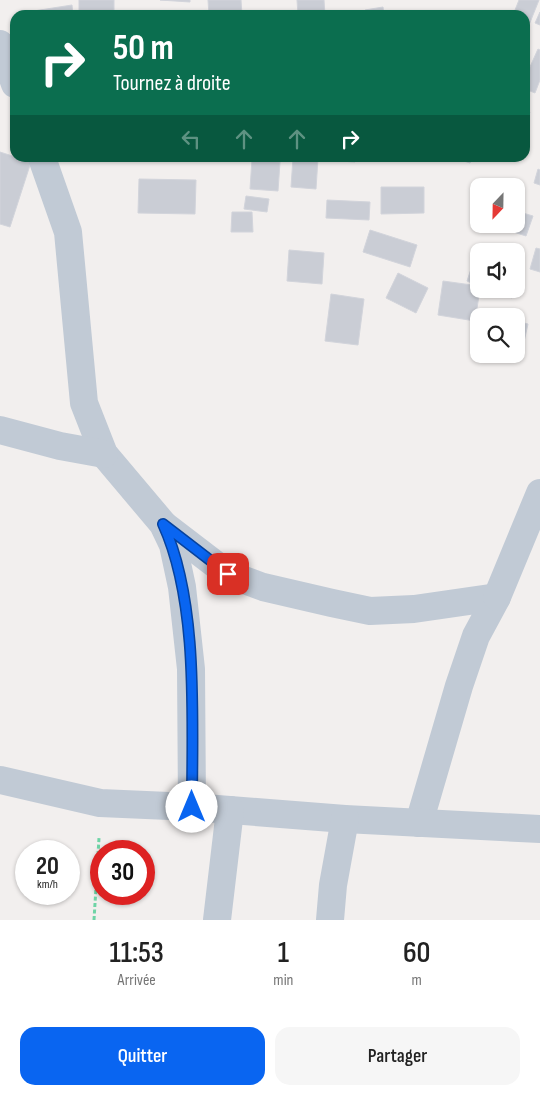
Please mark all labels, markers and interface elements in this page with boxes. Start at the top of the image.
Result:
text: 50 m [113,27,174,70]
icon: right [30,30,95,95]
text: Tournez à droite [113,70,230,97]
icon: left [177,125,205,153]
icon: ahead [230,125,258,153]
icon: ahead [283,125,311,153]
icon: right [336,125,364,153]
north arrow [470,178,525,232]
map controls [470,178,525,363]
button: sound [470,243,525,298]
button: search [470,308,525,363]
pin [207,553,249,595]
icon: arrive [214,560,242,588]
position arrow [165,780,217,832]
speed limit sign: 30 [90,840,155,905]
text: 20 [36,851,59,882]
text: km/h [37,877,58,892]
text: 11:53 [109,935,164,971]
text: 1 [278,935,289,971]
text: 60 [403,935,431,971]
text: Arrivée [118,971,156,990]
text: min [273,971,293,990]
text: m [412,971,422,990]
button: Quitter [20,1027,265,1085]
button: Partager [275,1027,520,1085]

